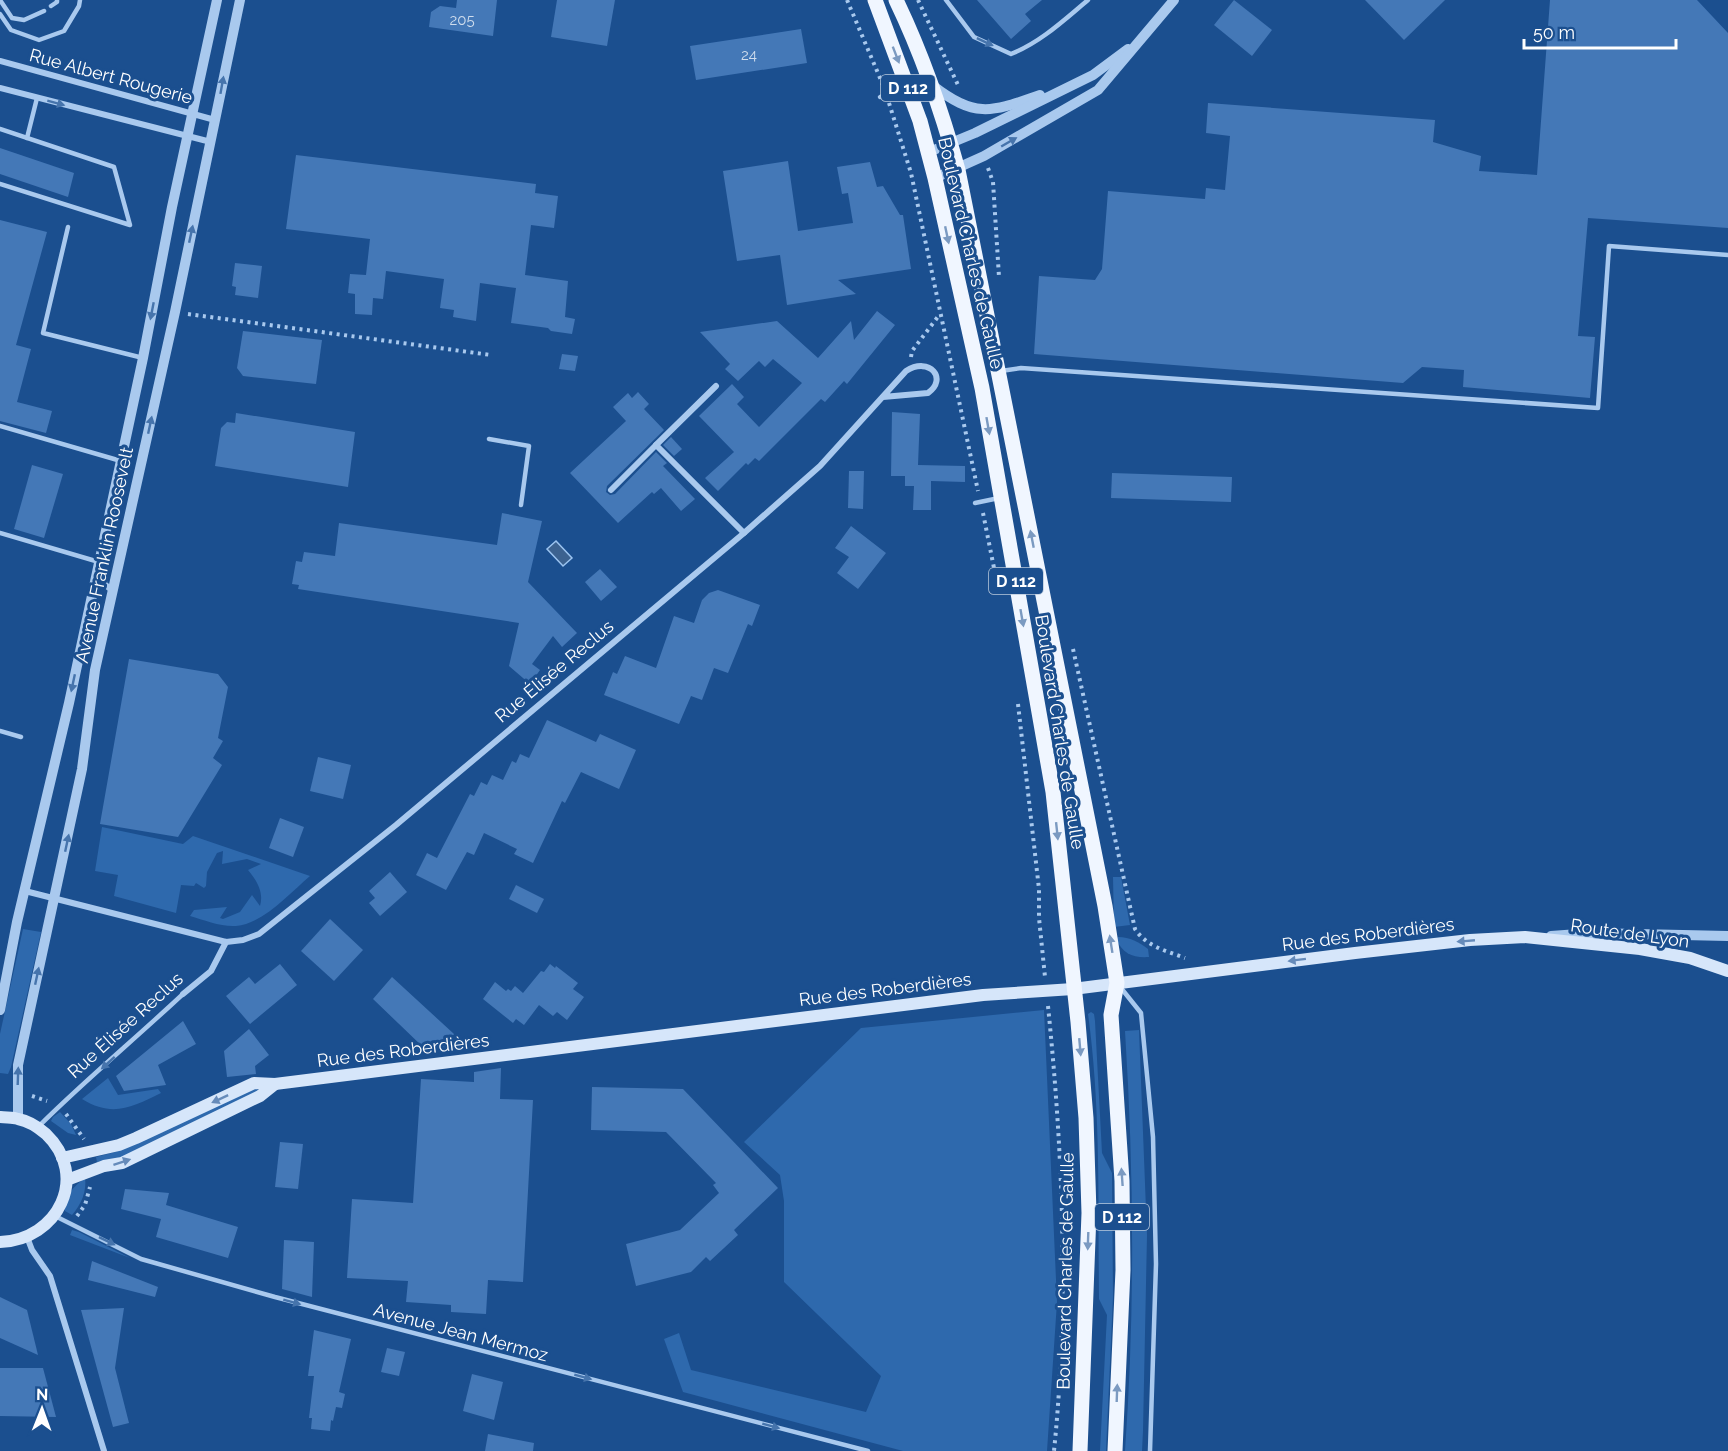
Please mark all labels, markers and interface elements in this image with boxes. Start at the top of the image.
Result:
house number: 205 [449,11,475,29]
scale bar [1524,12,1676,50]
text: 50 m [1533,22,1575,43]
one-way arrow [977,37,994,46]
street label: Rue Albert Rougerie [27,44,195,108]
house number: 24 [741,46,757,64]
one-way arrow [891,46,901,64]
one-way arrow [217,75,226,94]
road number: D 112 [881,75,935,101]
one-way arrow [48,99,66,108]
street label: Boulevard Charles de Gaulle [934,135,1008,371]
one-way arrow [1001,136,1017,147]
one-way arrow [187,225,196,244]
one-way arrow [943,226,952,245]
one-way arrow [147,302,156,321]
one-way arrow [145,416,155,434]
one-way arrow [984,417,993,436]
street label: Avenue Franklin Roosevelt [71,445,137,665]
one-way arrow [1027,530,1036,549]
road number: D 112 [989,568,1043,594]
one-way arrow [1018,609,1027,628]
street label: Boulevard Charles de Gaulle [1031,613,1089,851]
street label: Rue Élisée Reclus [490,614,618,727]
one-way arrow [68,673,78,692]
one-way arrow [1053,821,1062,840]
one-way arrow [63,833,72,852]
street label: Rue des Roberdières [1281,913,1456,955]
street label: Route de Lyon [1569,914,1691,952]
one-way arrow [1107,935,1116,954]
one-way arrow [1457,936,1476,946]
one-way arrow [1287,955,1306,965]
one-way arrow [33,967,43,986]
street label: Rue Élisée Reclus [62,967,187,1082]
street label: Rue des Roberdières [798,968,973,1010]
street label: Rue des Roberdières [316,1029,491,1071]
one-way arrow [1075,1037,1085,1056]
one-way arrow [101,1056,116,1069]
one-way arrow [13,1066,23,1085]
one-way arrow [211,1095,228,1104]
street label: Boulevard Charles de Gaulle [1052,1152,1078,1390]
one-way arrow [113,1156,131,1166]
one-way arrow [1117,1167,1126,1186]
road number: D 112 [1095,1204,1149,1230]
one-way arrow [1083,1232,1092,1251]
one-way arrow [99,1237,116,1246]
one-way arrow [283,1297,301,1307]
street label: Avenue Jean Mermoz [372,1299,551,1365]
one-way arrow [574,1373,592,1382]
north arrow [12,1379,72,1439]
one-way arrow [1113,1383,1122,1402]
text: N [36,1385,49,1404]
one-way arrow [762,1421,780,1431]

